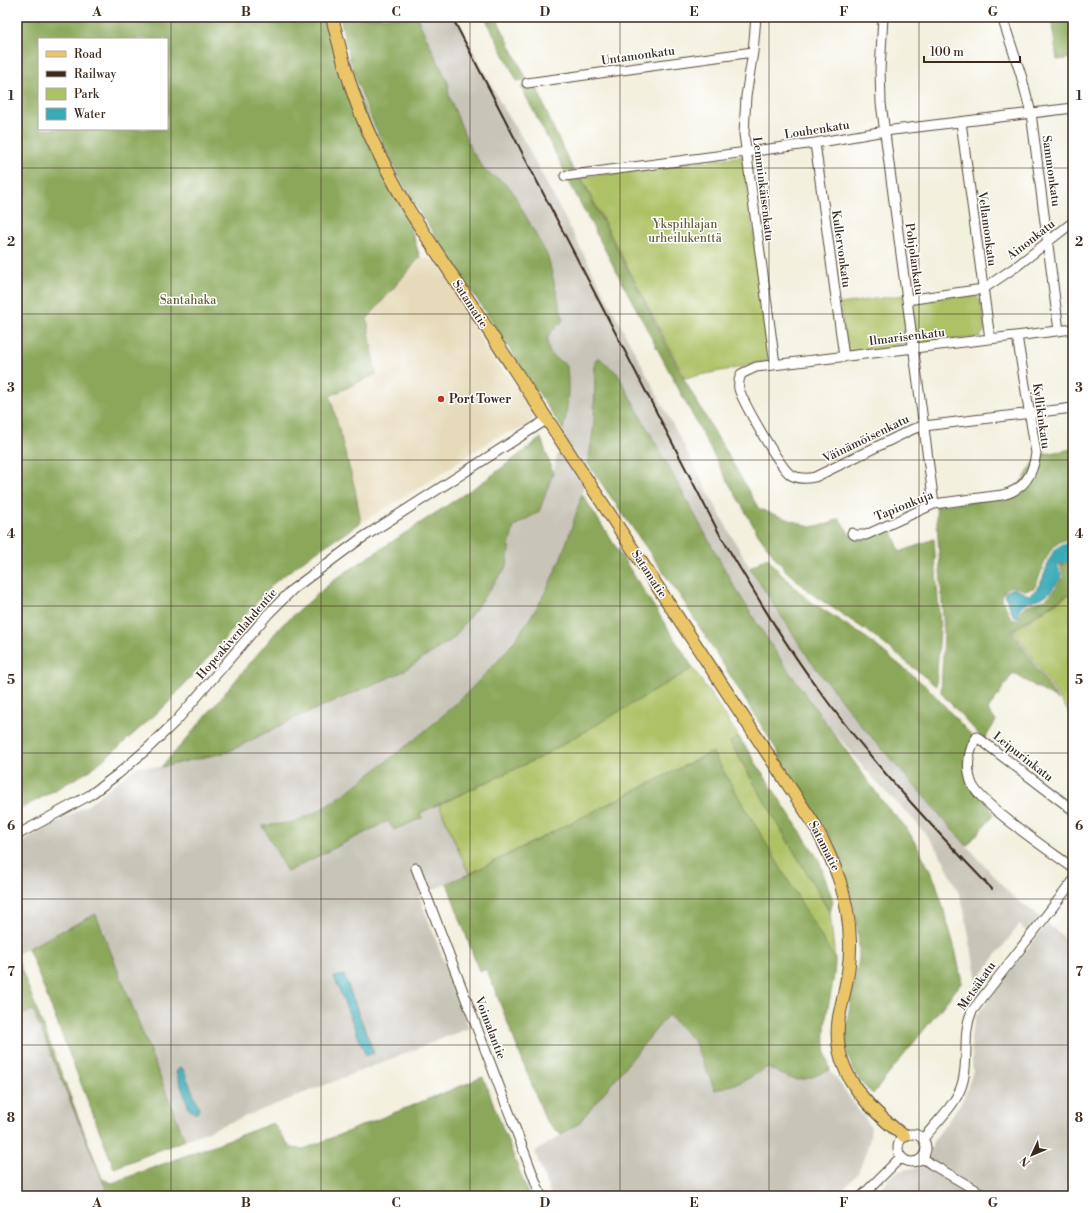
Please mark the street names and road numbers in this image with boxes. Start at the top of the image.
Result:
street label: Untamonkatu [600,43,676,69]
street label: Louhenkatu [783,117,851,143]
street label: Sammonkatu [1039,134,1063,208]
street label: Lemminkäisenkatu [749,136,777,242]
street label: Vellamonkatu [974,190,1000,267]
street label: Kullervonkatu [828,209,854,289]
street label: Ainonkatu [1003,216,1058,264]
street label: Pohjolankatu [902,222,926,296]
street label: Satamatie [449,277,491,331]
street label: Ilmarisenkatu [868,325,946,349]
street label: Kyllikinkatu [1029,382,1053,450]
street label: Väinämöisenkatu [819,412,912,467]
street label: Tapionkuja [872,487,936,525]
street label: Satamatie [628,547,670,601]
street label: Hopeakivenlahdentie [193,585,281,683]
street label: Leipurinkatu [990,729,1056,785]
street label: Satamatie [805,818,843,874]
street label: Metsäkatu [955,959,999,1013]
street label: Voimalantie [471,994,509,1061]

